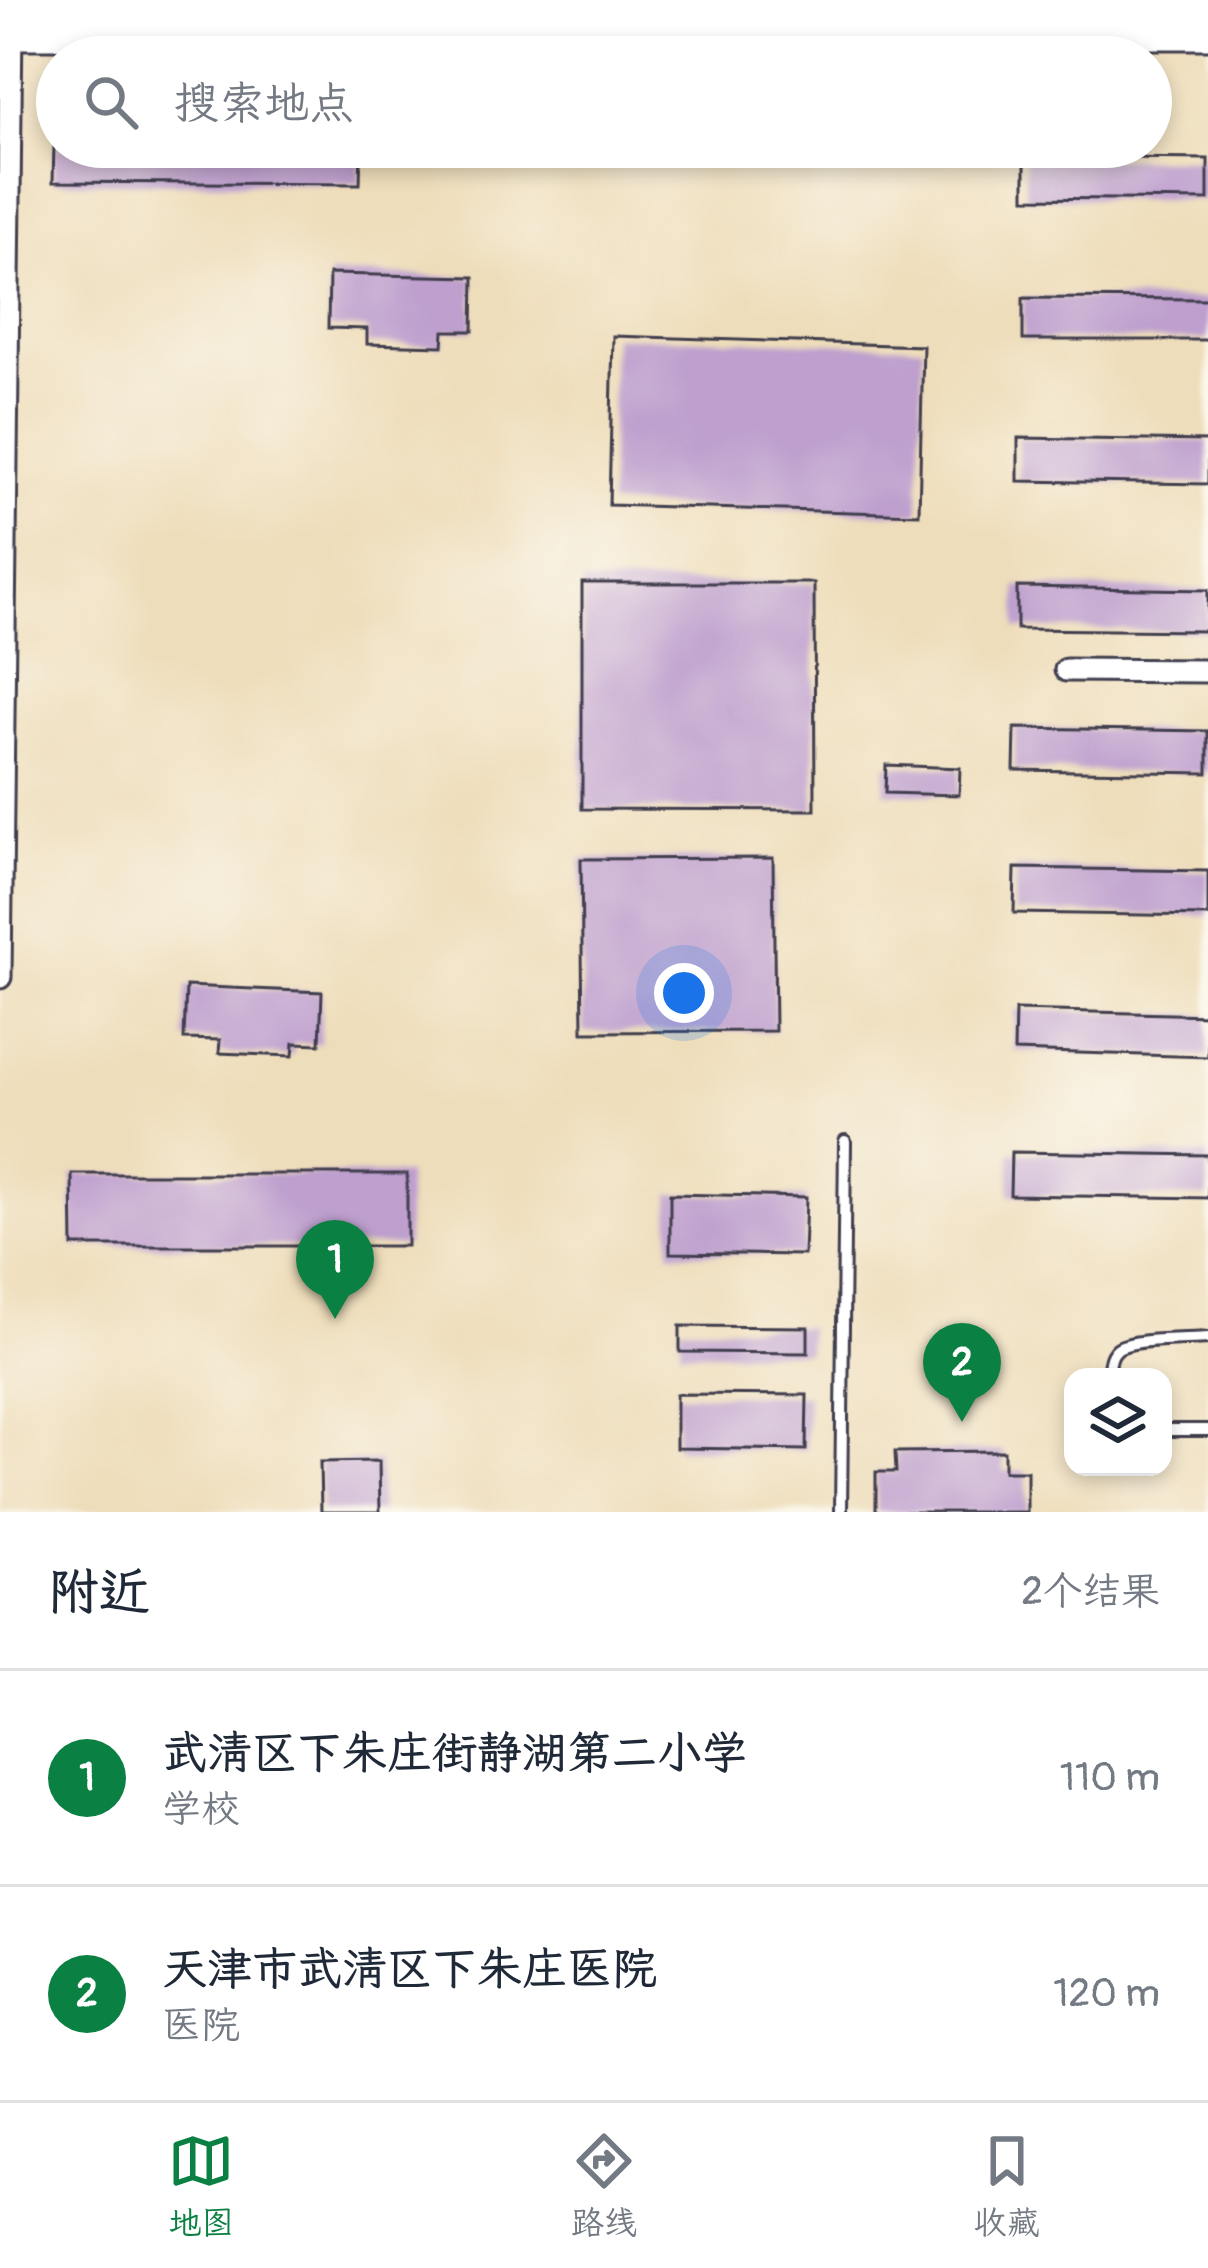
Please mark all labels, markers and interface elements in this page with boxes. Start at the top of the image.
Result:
search box [36,36,1172,168]
icon: search [78,69,144,135]
text: 搜索地点 [174,76,354,132]
your location [654,963,714,1023]
pin: 1 [296,1220,374,1319]
pin: 2 [923,1323,1001,1422]
map controls [1064,1368,1172,1476]
button: layers [1064,1368,1172,1476]
text: 附近 [48,1561,150,1625]
text: 2个结果 [1021,1567,1160,1616]
text: 武清区下朱庄街静湖第二小学 [162,1726,747,1782]
text: 1 [79,1753,95,1802]
text: 110 m [1060,1753,1160,1802]
text: 学校 [162,1785,240,1834]
text: 天津市武清区下朱庄医院 [162,1942,657,1998]
text: 2 [76,1969,98,2018]
text: 120 m [1053,1969,1160,2018]
text: 医院 [162,2001,240,2050]
tab: 地图 [168,2128,234,2244]
tab: 路线 [571,2128,637,2244]
tab: 收藏 [974,2128,1040,2244]

